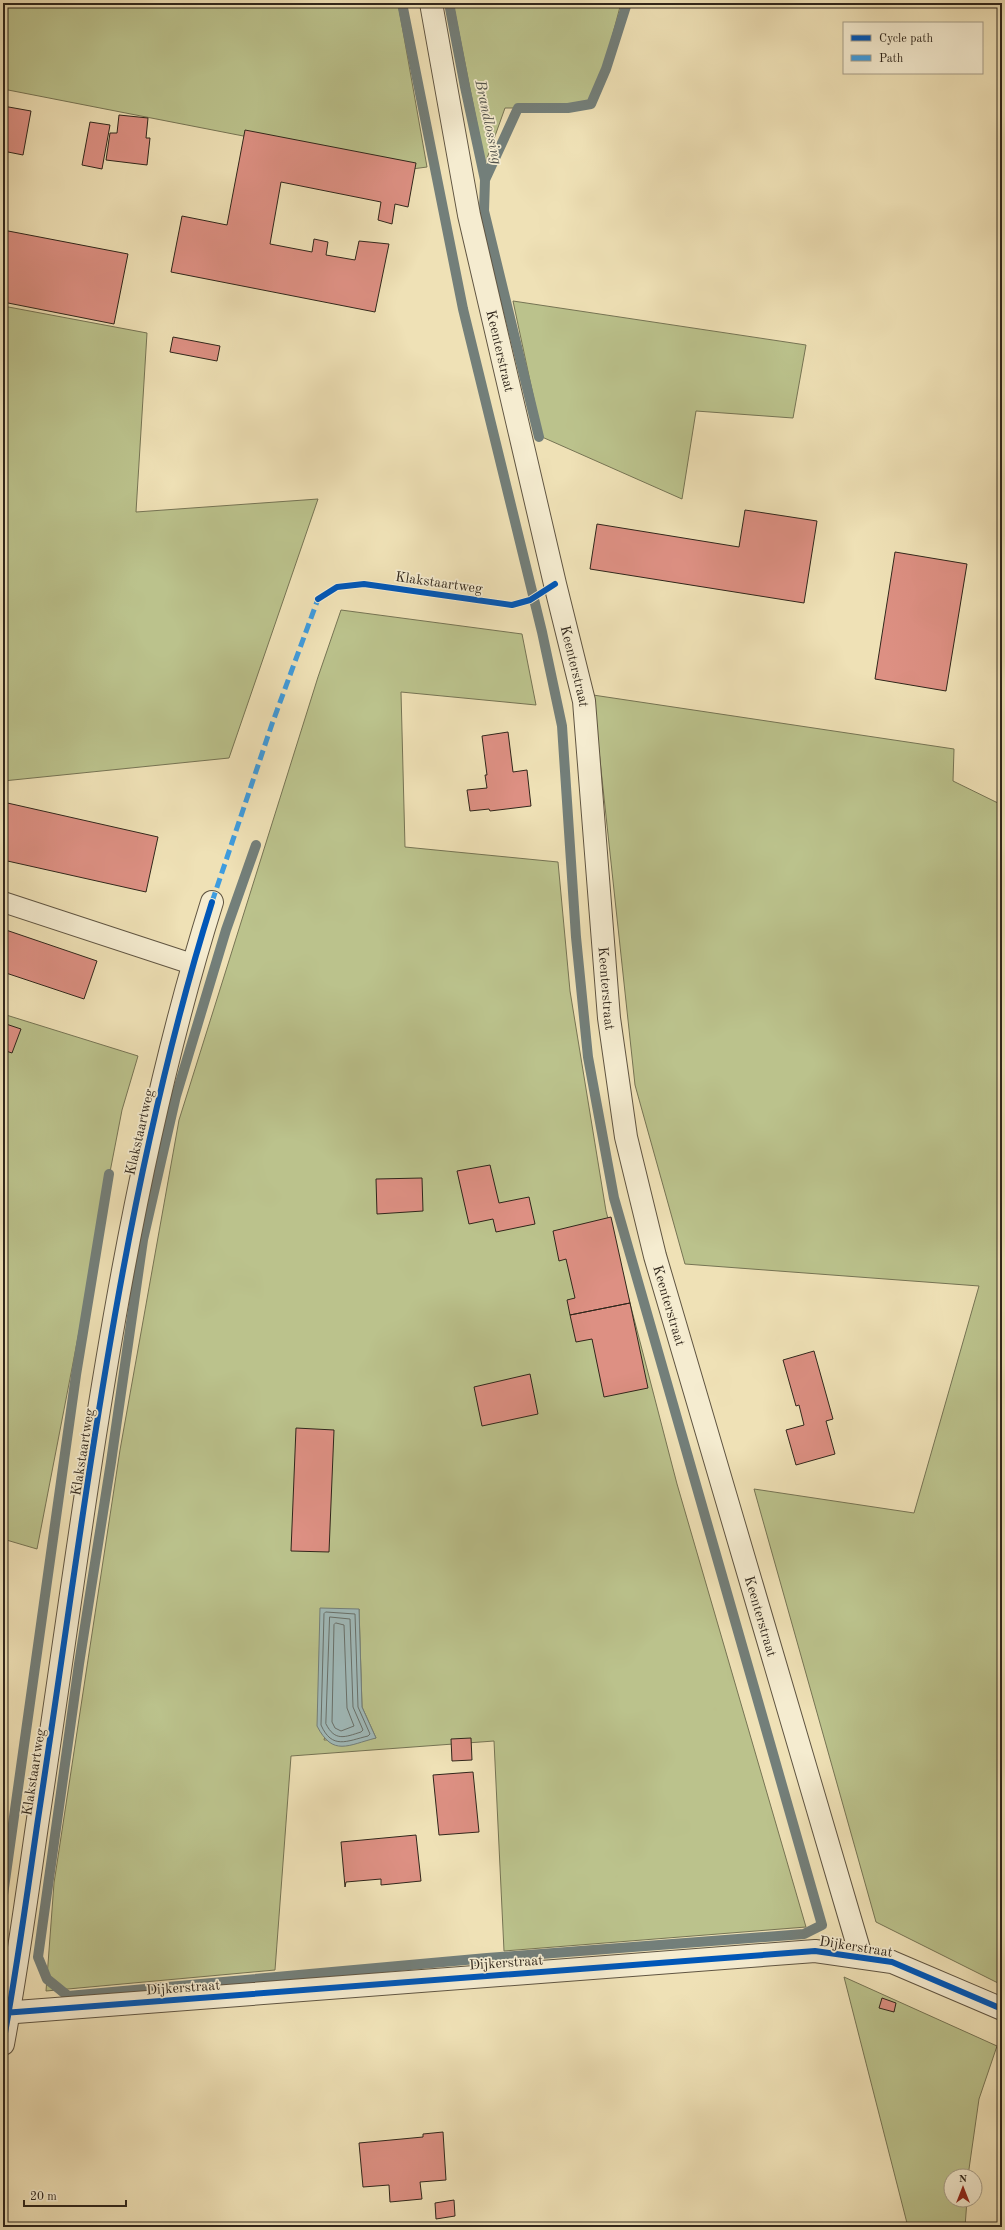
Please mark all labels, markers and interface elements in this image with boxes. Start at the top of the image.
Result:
legend [843,22,983,74]
text: Cycle path [879,33,934,45]
text: Path [879,53,904,65]
water label: Brandlossing [471,78,504,166]
street label: Keenterstraat [483,309,516,394]
street label: Klakstaartweg [394,570,484,596]
street label: Keenterstraat [558,624,590,708]
street label: Keenterstraat [595,946,617,1031]
street label: Klakstaartweg [123,1087,157,1177]
street label: Keenterstraat [650,1264,687,1348]
street label: Klakstaartweg [69,1407,97,1497]
street label: Keenterstraat [742,1574,779,1659]
street label: Klakstaartweg [20,1727,48,1817]
street label: Dijkerstraat [818,1934,894,1960]
street label: Dijkerstraat [469,1953,544,1973]
street label: Dijkerstraat [146,1978,221,1998]
north arrow [943,2168,983,2208]
text: N [959,2174,968,2185]
scale bar [24,2182,126,2208]
text: 20 m [30,2191,57,2203]

